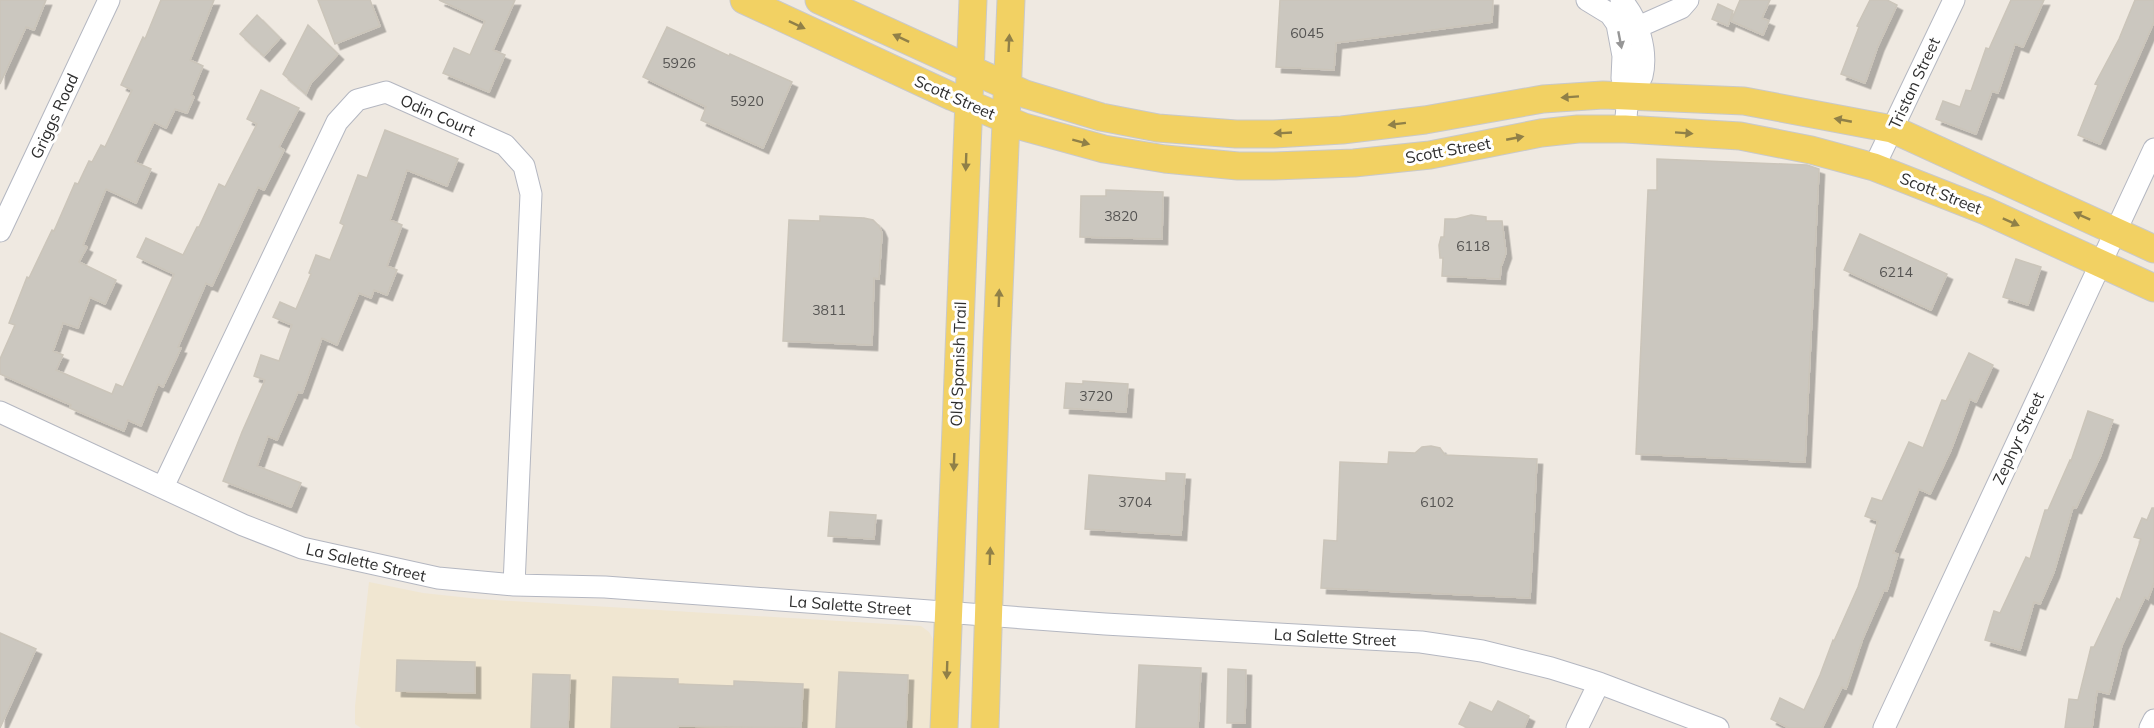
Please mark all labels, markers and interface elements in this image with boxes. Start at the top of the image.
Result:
one-way arrow [789,20,806,29]
house number: 6045 [1290,24,1324,42]
one-way arrow [1616,31,1625,50]
one-way arrow [892,33,910,43]
one-way arrow [1004,34,1013,53]
street label: Tristan Street [1884,34,1944,132]
house number: 5926 [662,54,696,72]
street label: Griggs Road [26,70,82,162]
street label: Scott Street [912,70,999,124]
street label: Odin Court [397,90,479,141]
house number: 5920 [730,92,764,110]
one-way arrow [1560,93,1579,102]
one-way arrow [1834,115,1853,124]
one-way arrow [1387,119,1406,128]
one-way arrow [1674,128,1693,137]
one-way arrow [1274,129,1293,138]
street label: Scott Street [1404,133,1493,167]
one-way arrow [1506,133,1525,142]
one-way arrow [1072,138,1090,148]
one-way arrow [961,153,970,172]
street label: Scott Street [1897,168,1985,219]
house number: 3820 [1104,207,1138,225]
one-way arrow [2073,211,2090,220]
one-way arrow [2002,218,2020,228]
house number: 6118 [1456,237,1490,255]
house number: 6214 [1879,263,1913,281]
one-way arrow [994,289,1003,308]
house number: 3811 [812,301,846,319]
street label: Old Spanish Trail [946,301,970,427]
house number: 3720 [1079,387,1113,405]
street label: Zephyr Street [1988,388,2048,487]
one-way arrow [950,452,959,471]
house number: 3704 [1118,493,1152,511]
house number: 6102 [1420,493,1454,511]
street label: La Salette Street [304,538,428,586]
one-way arrow [986,547,995,566]
street label: La Salette Street [788,591,912,619]
street label: La Salette Street [1273,624,1397,650]
one-way arrow [942,661,951,680]

